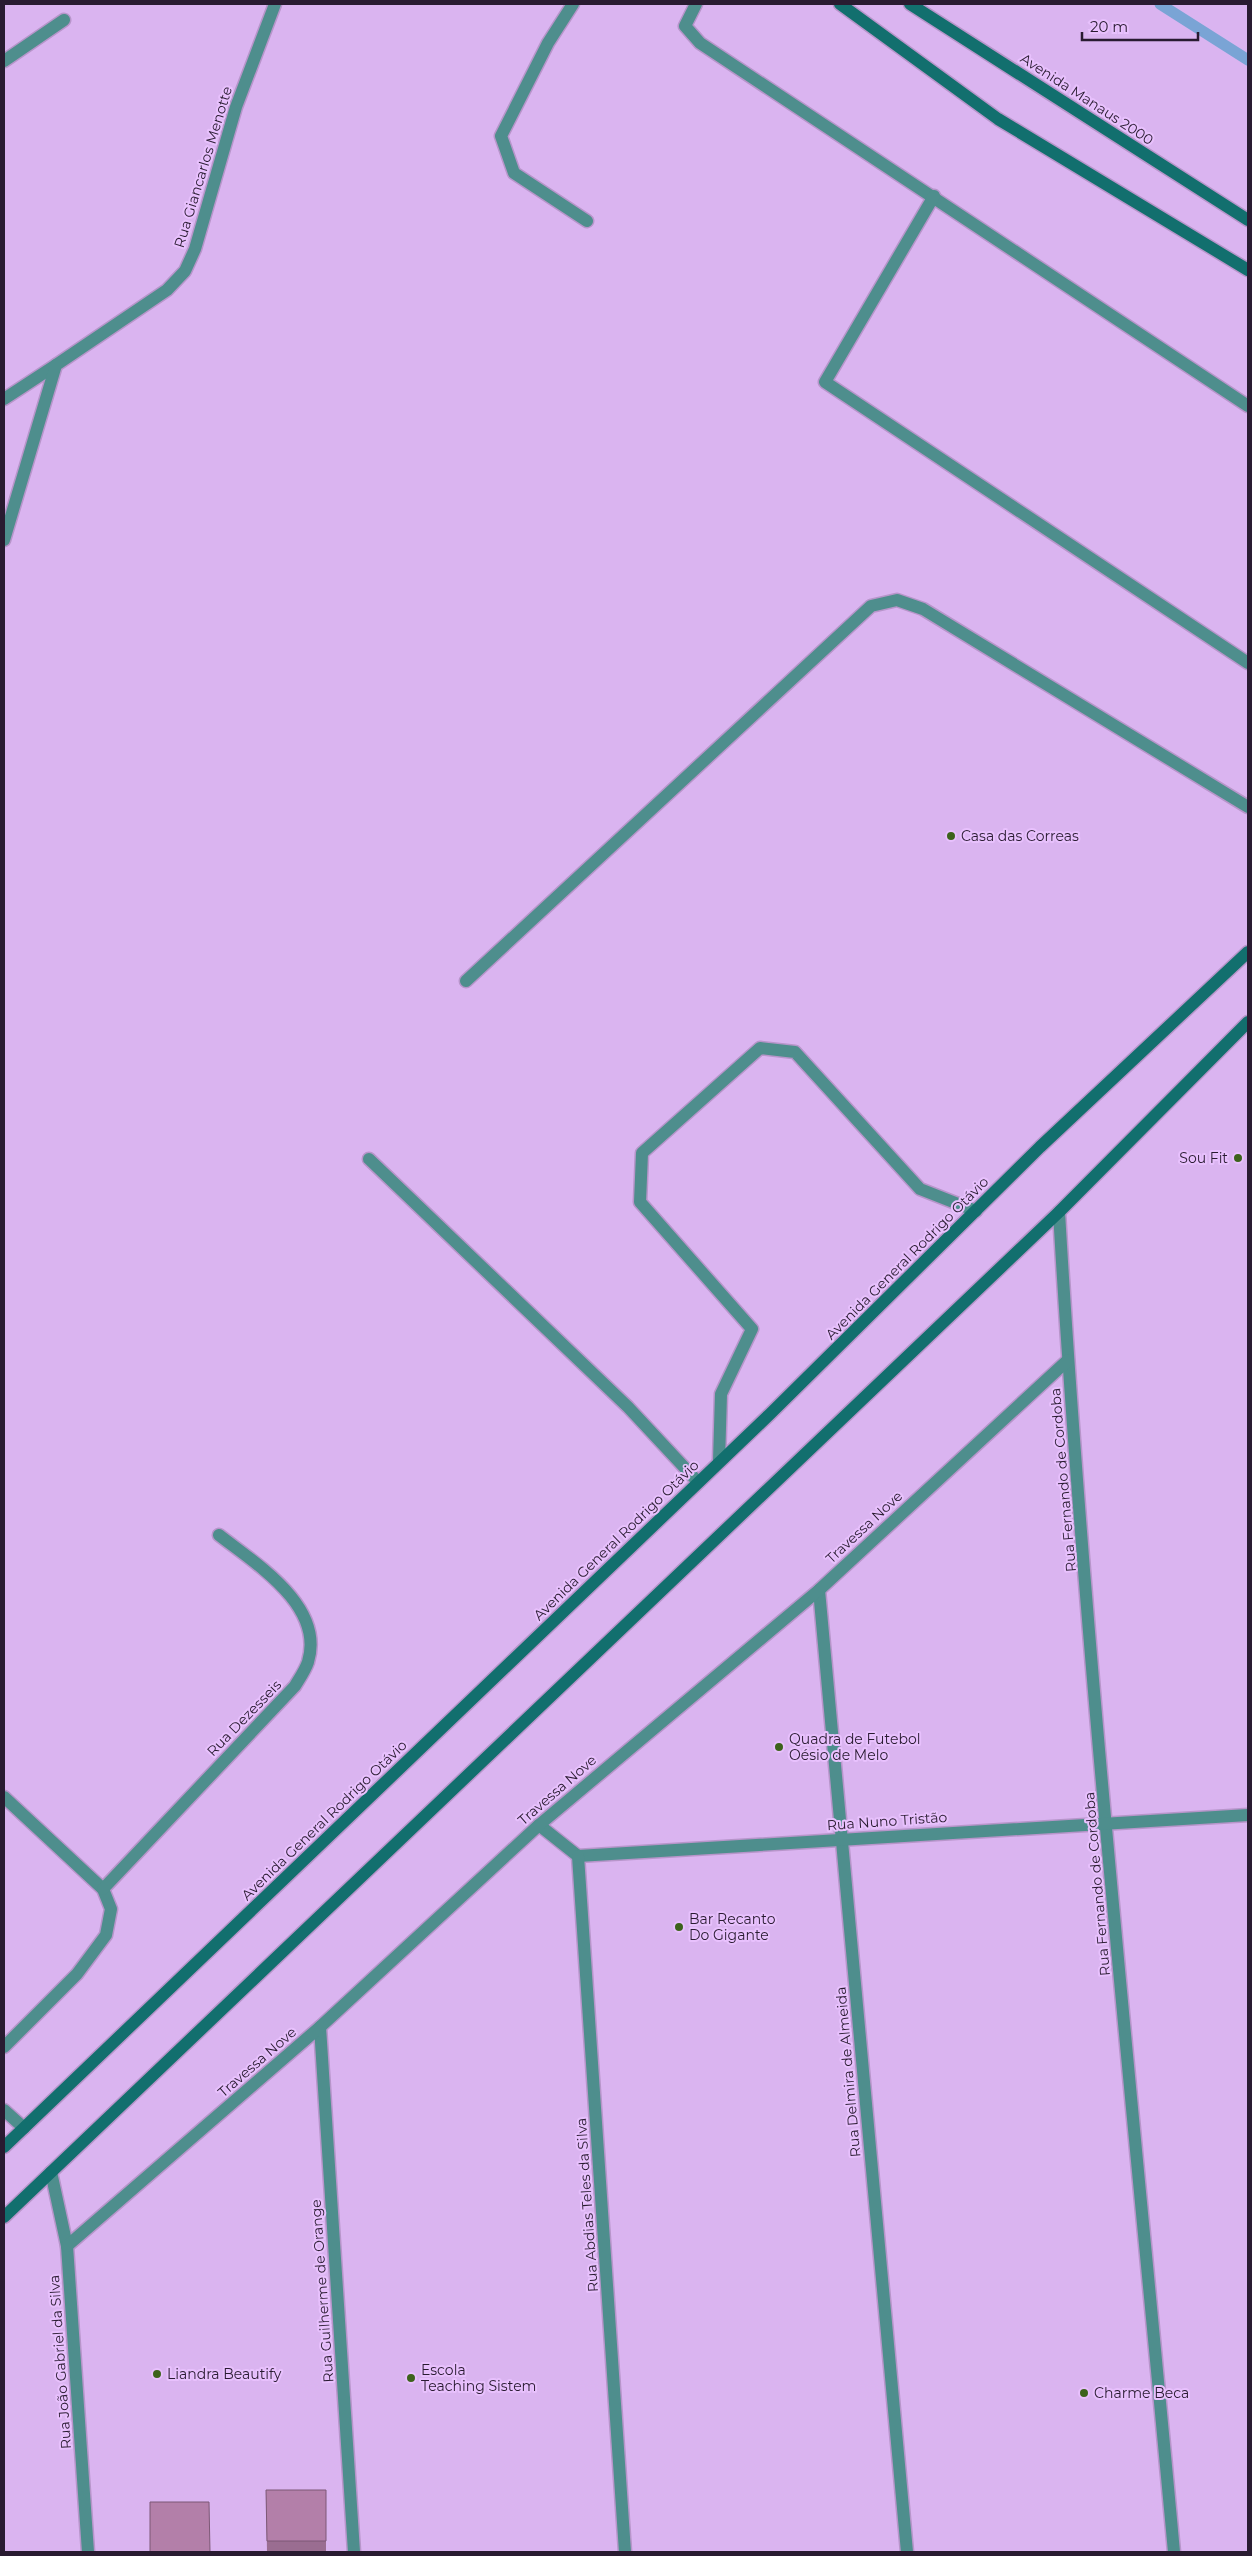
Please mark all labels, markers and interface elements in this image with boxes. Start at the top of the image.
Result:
scale bar [1082,10,1198,42]
text: 20 m [1090,17,1128,36]
street label: Avenida Manaus 2000 [1017,49,1157,149]
street label: Rua Giancarlos Menotte [170,84,236,250]
place label: Casa das Correas [961,827,1079,845]
marker: Casa das Correas [945,830,957,842]
place label: Sou Fit [1179,1149,1228,1167]
marker: Sou Fit [1232,1152,1244,1164]
street label: Avenida General Rodrigo Otávio [822,1173,992,1343]
street label: Rua Fernando de Cordoba [1046,1387,1080,1573]
street label: Avenida General Rodrigo Otávio [529,1456,703,1624]
street label: Travessa Nove [822,1487,906,1567]
street label: Rua Dezesseis [203,1676,285,1760]
place label: Quadra de Futebol Oésio de Melo [789,1730,920,1764]
street label: Avenida General Rodrigo Otávio [237,1736,411,1904]
marker: Quadra de Futebol Oésio de Melo [773,1741,785,1753]
street label: Travessa Nove [514,1751,600,1829]
street label: Rua Fernando de Cordoba [1080,1791,1114,1977]
street label: Rua Nuno Tristão [826,1808,948,1834]
place label: Bar Recanto Do Gigante [689,1910,776,1944]
marker: Bar Recanto Do Gigante [673,1921,685,1933]
street label: Rua Delmira de Almeida [832,1986,864,2158]
street label: Travessa Nove [214,2023,300,2101]
street label: Rua Abdias Teles da Silva [572,2117,602,2293]
street label: Rua Guilherme de Orange [307,2199,337,2383]
street label: Rua João Gabriel da Silva [45,2274,75,2450]
place label: Escola Teaching Sistem [421,2361,536,2395]
place label: Liandra Beautify [167,2365,282,2383]
marker: Liandra Beautify [151,2368,163,2380]
marker: Escola Teaching Sistem [405,2372,417,2384]
place label: Charme Beca [1094,2384,1189,2402]
marker: Charme Beca [1078,2387,1090,2399]

